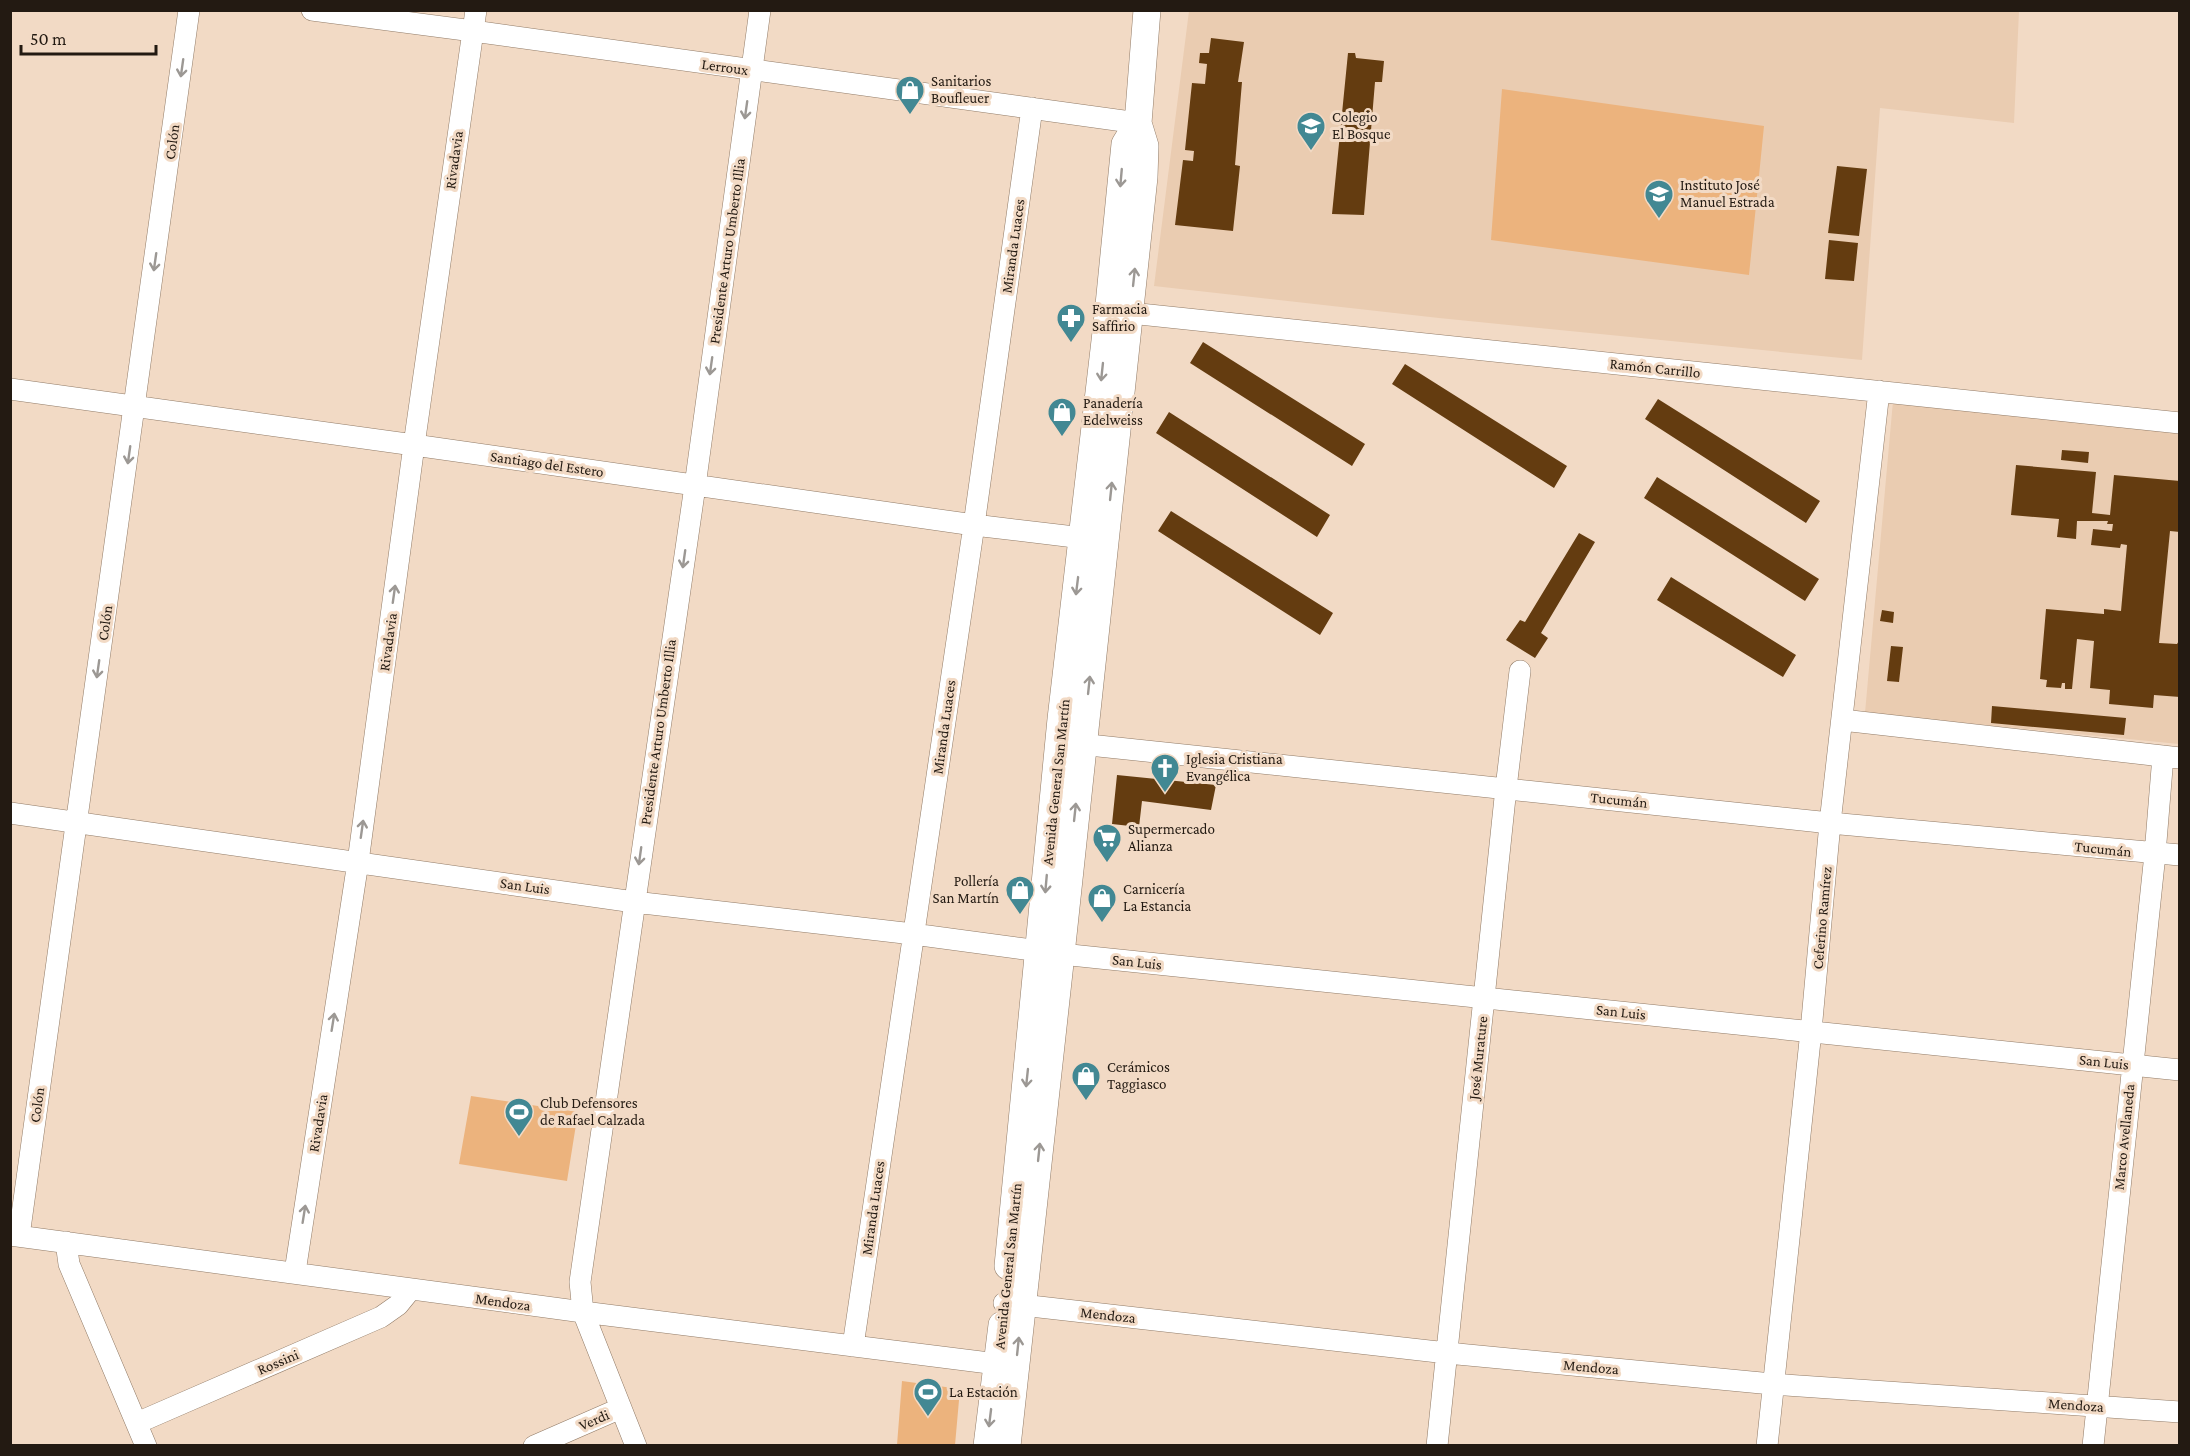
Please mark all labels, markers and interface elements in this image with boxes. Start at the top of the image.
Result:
scale bar [21,18,156,56]
text: 50 m [30,29,67,49]
street label: Lerroux [701,56,749,78]
one-way arrow [176,58,187,78]
place label: Sanitarios Boufleuer [931,73,991,106]
shop icon: Sanitarios Boufleuer [894,74,926,116]
one-way arrow [741,100,752,119]
place label: Colegio El Bosque [1332,109,1391,143]
school or university icon: Colegio El Bosque [1295,110,1327,152]
street label: Colón [162,123,182,161]
street label: Rivadavia [442,130,466,190]
street label: Presidente Arturo Umberto Illia [706,157,748,345]
one-way arrow [1115,167,1126,187]
place label: Instituto José Manuel Estrada [1680,177,1775,210]
school or university icon: Instituto José Manuel Estrada [1643,178,1675,220]
street label: Miranda Luaces [998,198,1028,294]
one-way arrow [150,251,161,271]
one-way arrow [1129,267,1140,287]
place label: Farmacia Saffirio [1092,301,1147,334]
pharmacy icon: Farmacia Saffirio [1055,302,1087,344]
one-way arrow [706,355,717,375]
street label: Ramón Carrillo [1609,355,1701,381]
one-way arrow [1096,361,1107,381]
place label: Panadería Edelweiss [1083,395,1143,428]
shop icon: Panadería Edelweiss [1046,396,1078,438]
one-way arrow [123,444,134,464]
street label: Santiago del Estero [489,448,605,481]
one-way arrow [1106,482,1117,502]
one-way arrow [678,548,689,568]
one-way arrow [1071,576,1082,596]
one-way arrow [389,585,400,604]
street label: Colón [95,604,115,642]
street label: Rivadavia [376,612,400,672]
street label: Presidente Arturo Umberto Illia [637,638,679,826]
one-way arrow [93,658,104,678]
one-way arrow [1084,676,1095,696]
street label: Miranda Luaces [929,679,959,775]
street label: Avenida General San Martín [1039,698,1073,866]
place label: Iglesia Cristiana Evangélica [1186,751,1283,785]
church icon: Iglesia Cristiana Evangélica [1149,752,1181,794]
street label: Tucumán [1590,789,1648,811]
one-way arrow [1070,802,1081,822]
one-way arrow [357,820,368,839]
place label: Supermercado Alianza [1128,821,1215,854]
supermarket icon: Supermercado Alianza [1091,822,1123,864]
street label: Tucumán [2074,838,2132,860]
one-way arrow [635,845,646,865]
street label: Ceferino Ramírez [1810,866,1834,970]
place label: Pollería San Martín [932,873,999,906]
one-way arrow [1040,873,1051,893]
shop icon: Pollería San Martín [1004,874,1036,916]
street label: San Luis [499,875,551,897]
place label: Carnicería La Estancia [1123,881,1191,914]
shop icon: Carnicería La Estancia [1086,882,1118,924]
street label: San Luis [1111,951,1163,973]
street label: San Luis [1595,1001,1647,1023]
one-way arrow [328,1012,339,1032]
street label: José Murature [1465,1015,1491,1103]
street label: San Luis [2078,1051,2130,1073]
place label: Cerámicos Taggiasco [1107,1059,1170,1093]
shop icon: Cerámicos Taggiasco [1070,1060,1102,1102]
one-way arrow [1021,1067,1032,1087]
street label: Marco Avellaneda [2110,1083,2138,1191]
street label: Colón [27,1086,47,1124]
street label: Rivadavia [306,1093,330,1153]
place label: Club Defensores de Rafael Calzada [540,1095,645,1128]
sports icon: Club Defensores de Rafael Calzada [503,1096,535,1138]
one-way arrow [1034,1142,1045,1162]
street label: Miranda Luaces [858,1160,888,1256]
street label: Avenida General San Martín [991,1182,1025,1350]
one-way arrow [298,1205,309,1225]
street label: Mendoza [474,1290,532,1314]
street label: Mendoza [1079,1304,1137,1326]
one-way arrow [1013,1336,1024,1356]
street label: Rossini [255,1346,301,1378]
street label: Mendoza [1563,1357,1620,1377]
sports icon: La Estación [912,1376,944,1418]
place label: La Estación [949,1384,1018,1400]
street label: Mendoza [2048,1395,2104,1415]
street label: Verdi [576,1406,612,1433]
one-way arrow [985,1407,996,1427]

